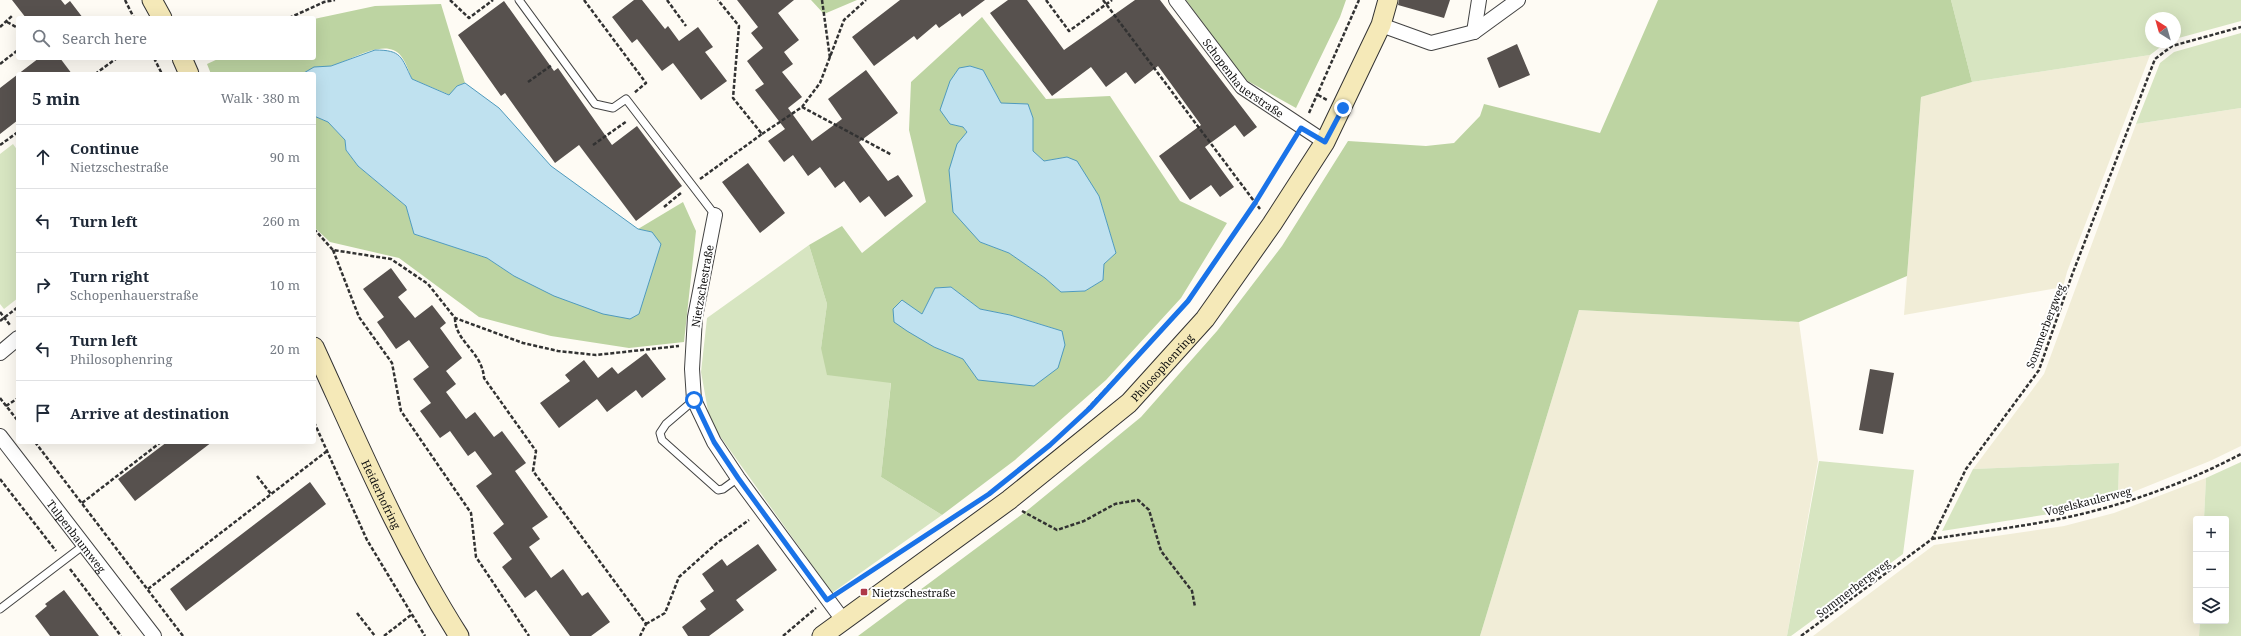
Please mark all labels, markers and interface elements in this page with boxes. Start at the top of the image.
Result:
north arrow [2145,12,2181,48]
search box [16,16,316,60]
icon: search [30,27,52,49]
text: Search here [62,28,147,48]
street label: Schopenhauerstraße [1200,35,1287,121]
text: 5 min [32,87,80,110]
text: Walk · 380 m [221,89,300,107]
route end [1334,99,1352,117]
text: Continue [70,138,139,158]
icon: ahead [32,146,54,168]
text: 90 m [270,148,300,166]
text: Nietzschestraße [70,158,169,176]
icon: left [32,210,54,232]
text: Turn left [70,211,138,231]
text: 260 m [263,212,300,230]
street label: Nietzschestraße [687,243,717,328]
text: Turn right [70,266,149,286]
icon: right [32,274,54,296]
text: 10 m [270,276,300,294]
street label: Sommerbergweg [2022,282,2068,370]
text: Schopenhauerstraße [70,286,198,304]
text: Turn left [70,330,138,350]
street label: Philosophenring [1127,330,1196,404]
icon: left [32,338,54,360]
text: 20 m [270,340,300,358]
text: Philosophenring [70,350,172,368]
route start [685,391,703,409]
icon: arrive [32,402,54,424]
text: Arrive at destination [70,403,229,423]
street label: Heiderhofring [359,457,405,531]
street label: Vogelskaulerweg [2043,483,2133,519]
street label: Tulpenbaumweg [44,496,110,576]
map controls [2193,516,2229,624]
button: + [2193,516,2229,552]
button: − [2193,552,2229,588]
street label: Sommerbergweg [1813,555,1893,621]
place label: Nietzschestraße [872,585,956,600]
marker: Nietzschestraße [859,587,869,597]
button: layers [2193,588,2229,624]

